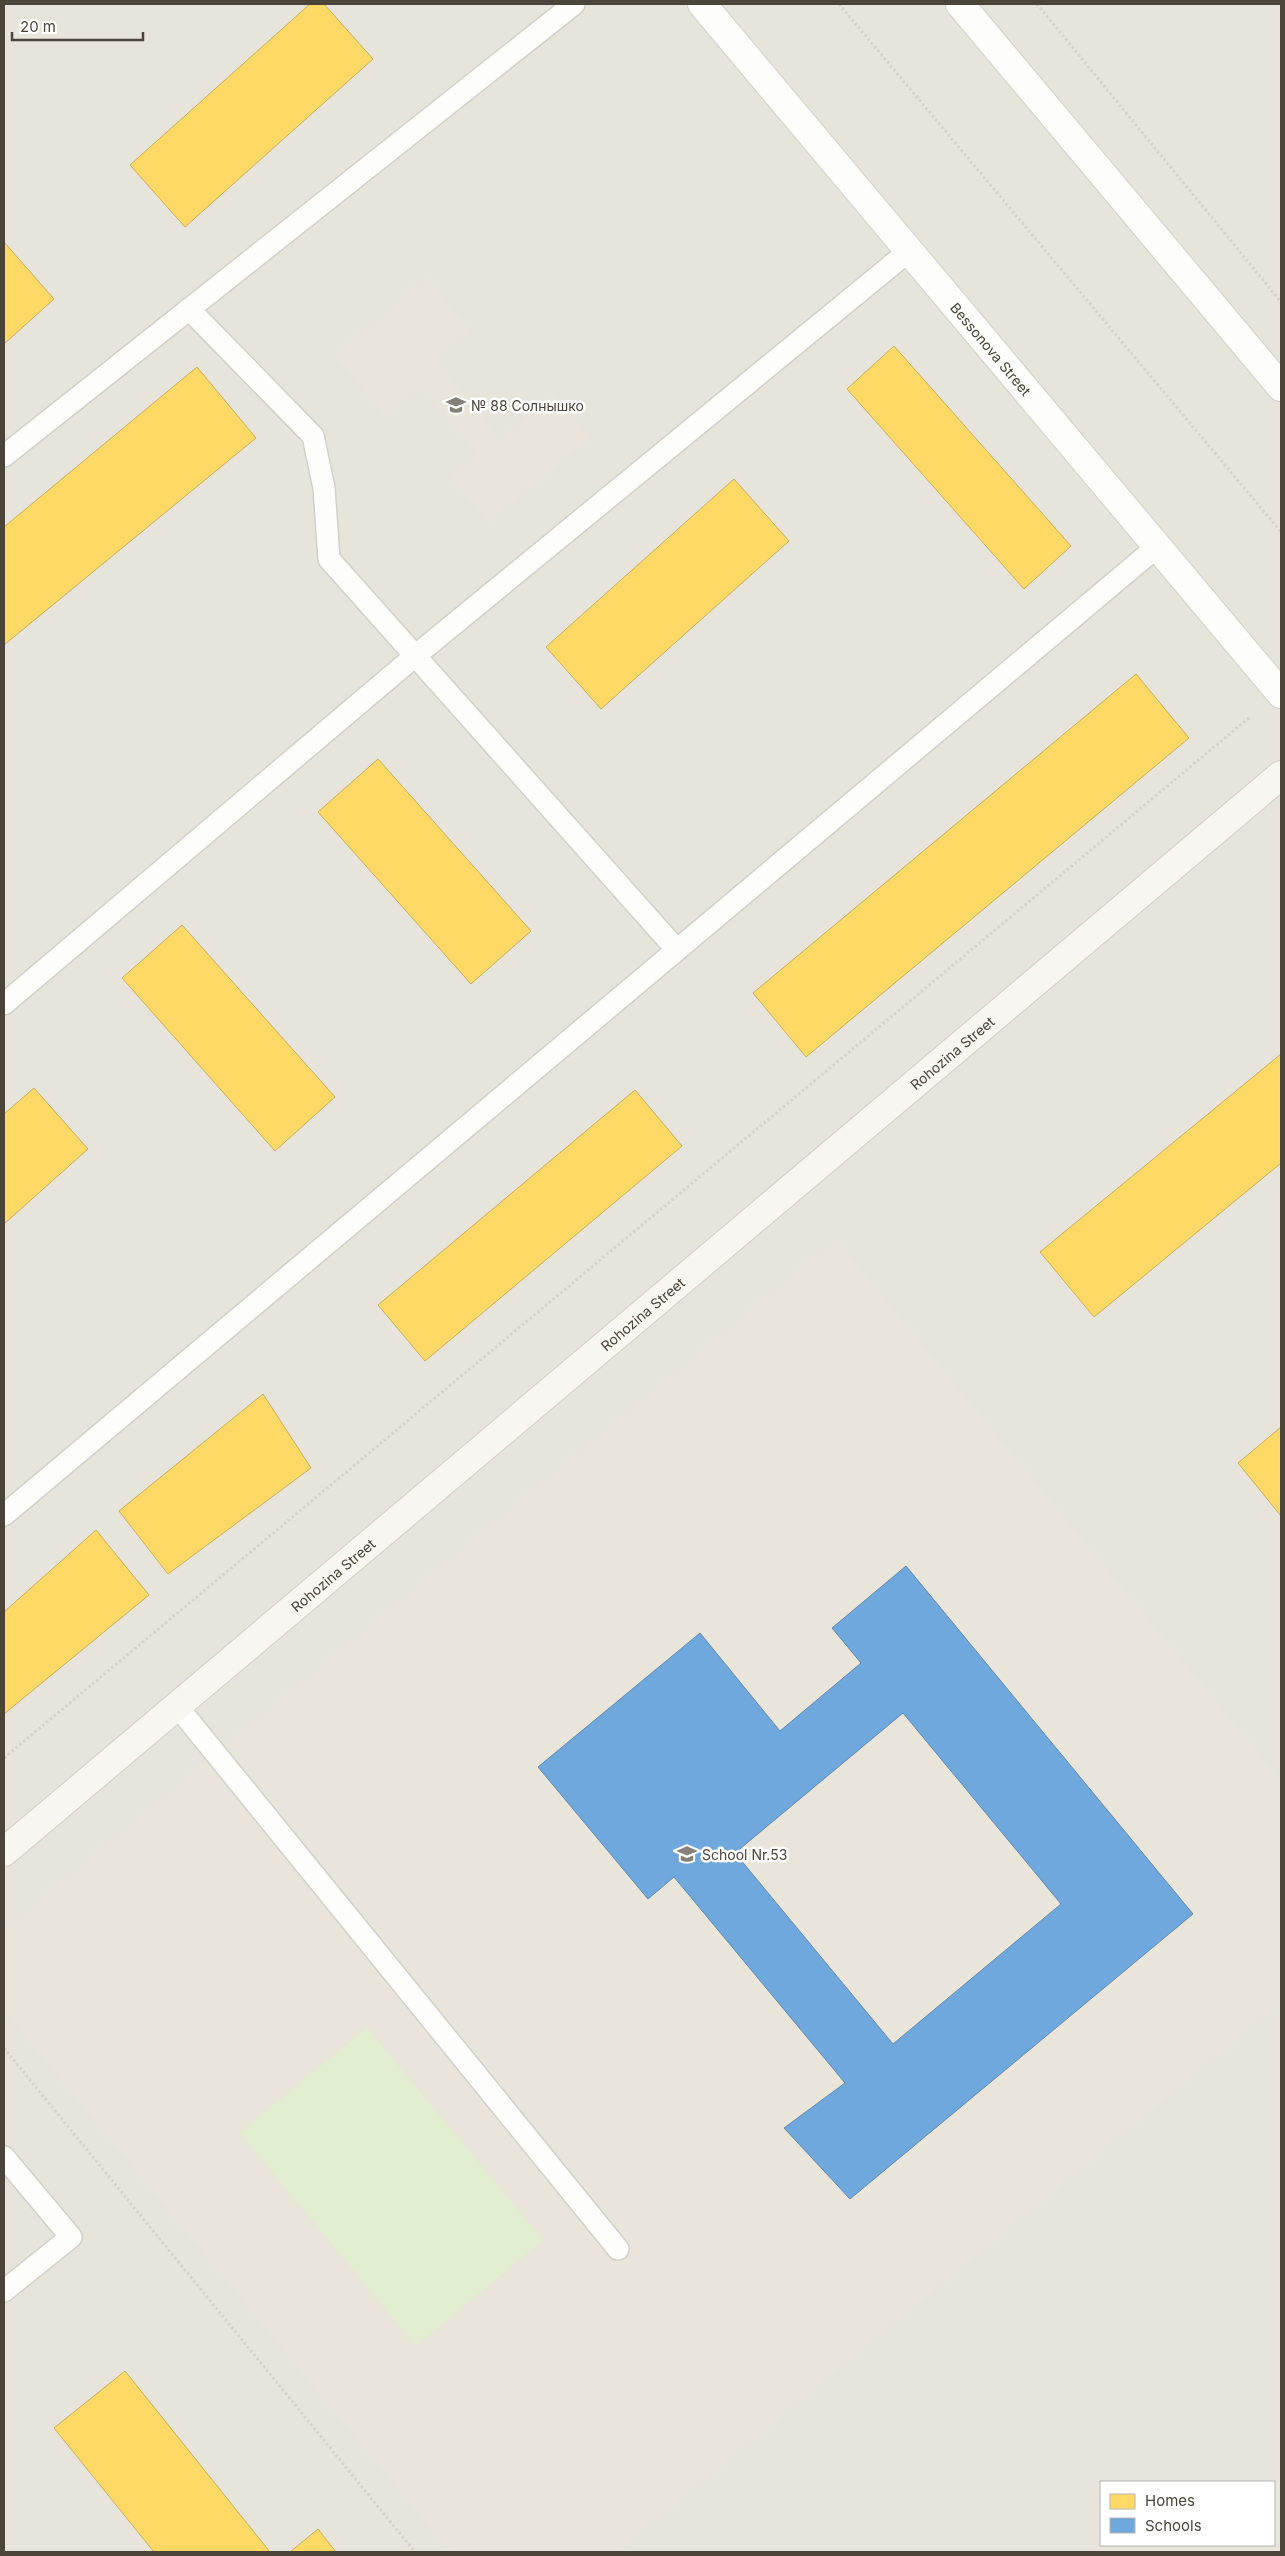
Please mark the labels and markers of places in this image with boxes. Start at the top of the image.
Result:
school or university icon: № 88 Солнышко [445,394,467,416]
place label: № 88 Солнышко [471,397,584,414]
school or university icon: School Nr.53 [676,1843,698,1865]
place label: School Nr.53 [702,1846,787,1863]

